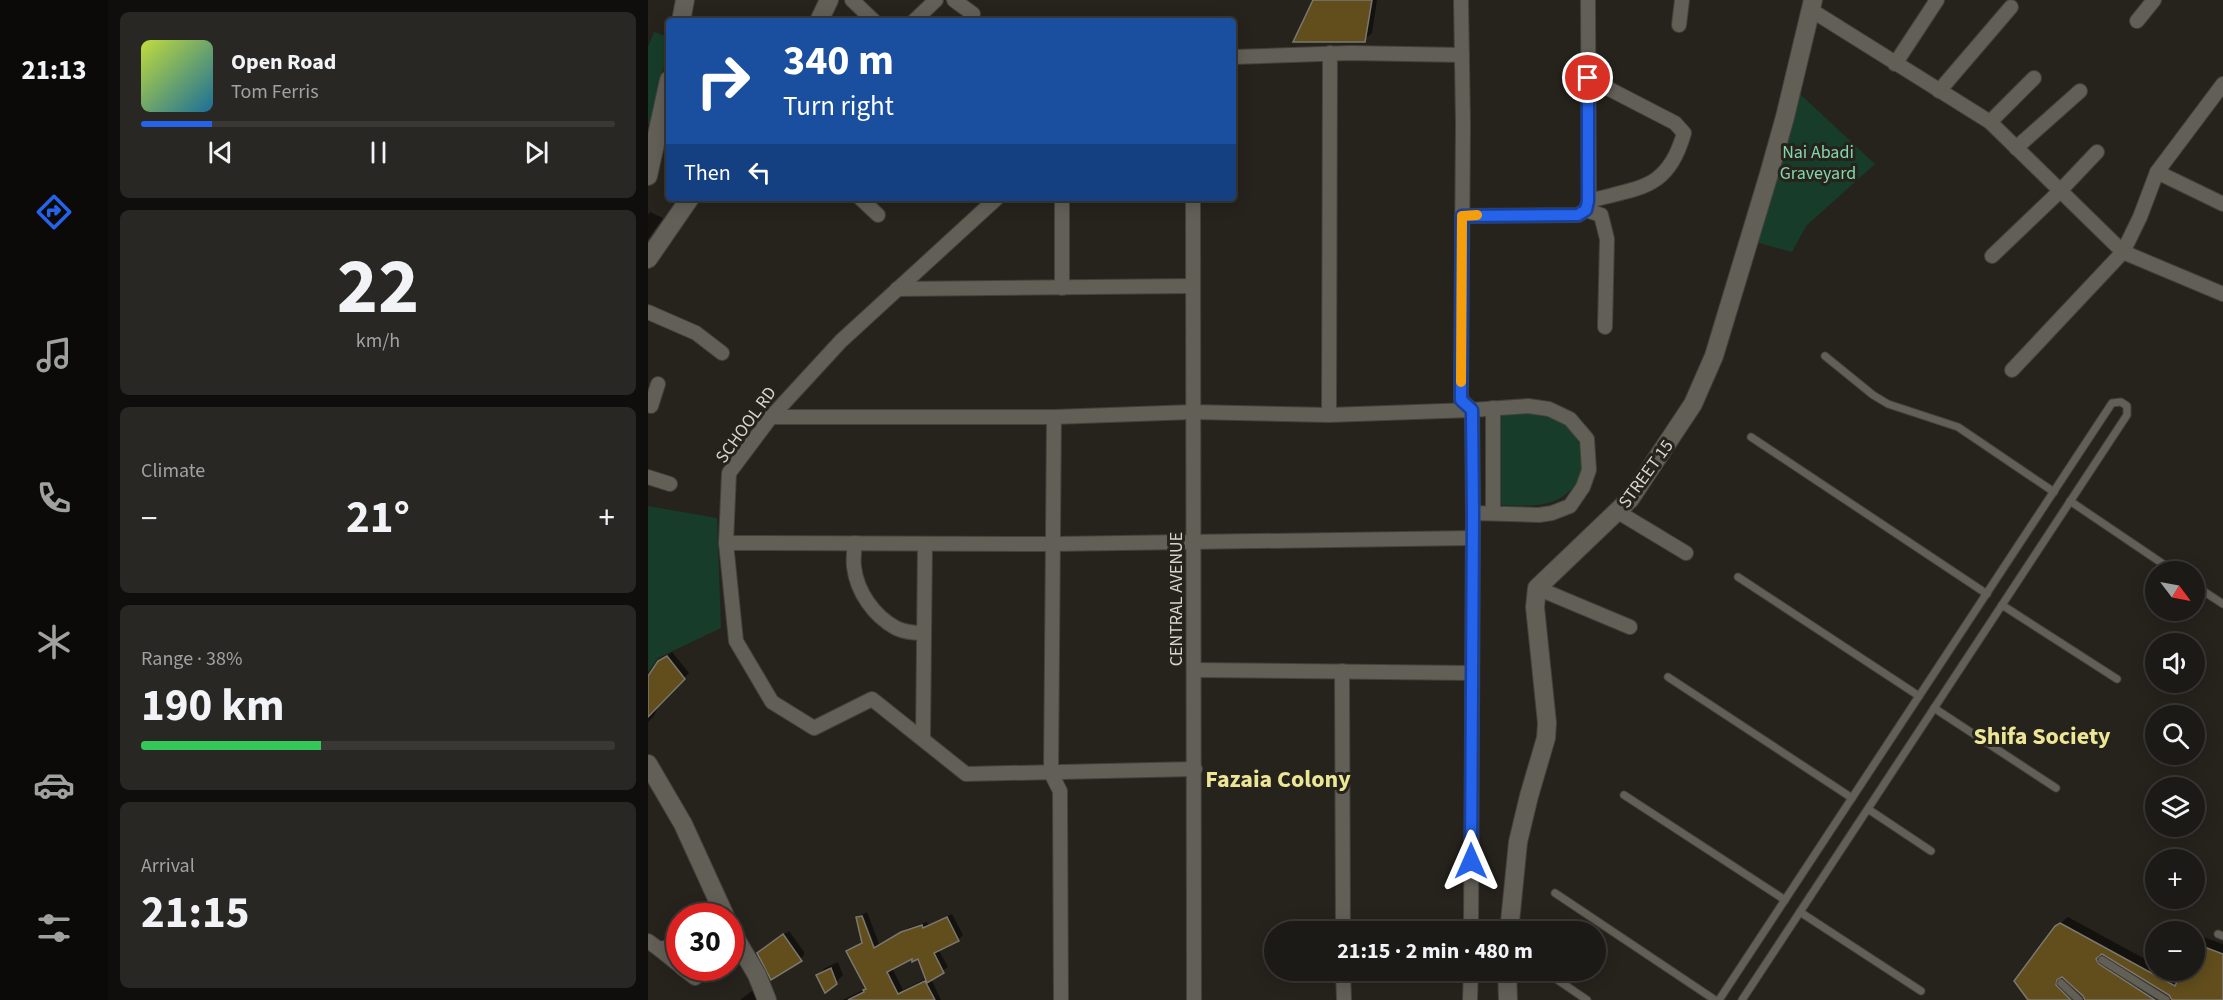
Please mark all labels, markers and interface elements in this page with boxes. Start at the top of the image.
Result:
text: 340 m [783,31,894,91]
icon: right [684,42,762,120]
text: Open Road [231,46,336,78]
text: 21:13 [21,51,87,90]
pin [1562,52,1613,103]
icon: arrive [1571,61,1604,94]
text: Tom Ferris [231,78,319,106]
text: Turn right [783,87,894,126]
icon: previous [204,136,237,169]
icon: pause [362,136,395,169]
icon: next [520,136,553,169]
park label: Nai Abadi Graveyard [1780,140,1856,186]
icon: left [743,156,776,189]
text: Then [684,157,731,189]
icon: directions [33,191,75,233]
text: 22 [337,232,419,343]
text: km/h [356,327,400,355]
icon: music [33,334,75,376]
street label: SCHOOL RD [710,382,782,468]
street label: STREET 15 [1613,435,1679,513]
text: Climate [141,457,205,485]
icon: phone [33,477,75,519]
text: 21° [346,486,410,550]
text: − [141,495,157,542]
text: + [599,495,615,542]
street label: CENTRAL AVENUE [1164,532,1189,666]
north arrow [2145,561,2205,621]
map controls [2145,561,2205,981]
icon: climate [33,621,75,663]
button: sound [2145,633,2205,693]
text: Range · 38% [141,645,242,673]
text: 190 km [141,674,285,738]
button: search [2145,705,2205,765]
district label: Shifa Society [1973,719,2111,754]
district label: Fazaia Colony [1205,762,1351,797]
icon: car [33,764,75,806]
button: layers [2145,777,2205,837]
position arrow [1439,829,1503,893]
button: + [2145,849,2205,909]
text: Arrival [141,852,195,880]
text: 21:15 [141,881,250,945]
speed limit sign: 30 [666,903,744,981]
icon: filters [33,907,75,949]
button: − [2145,921,2205,981]
text: 21:15 · 2 min · 480 m [1337,935,1533,967]

